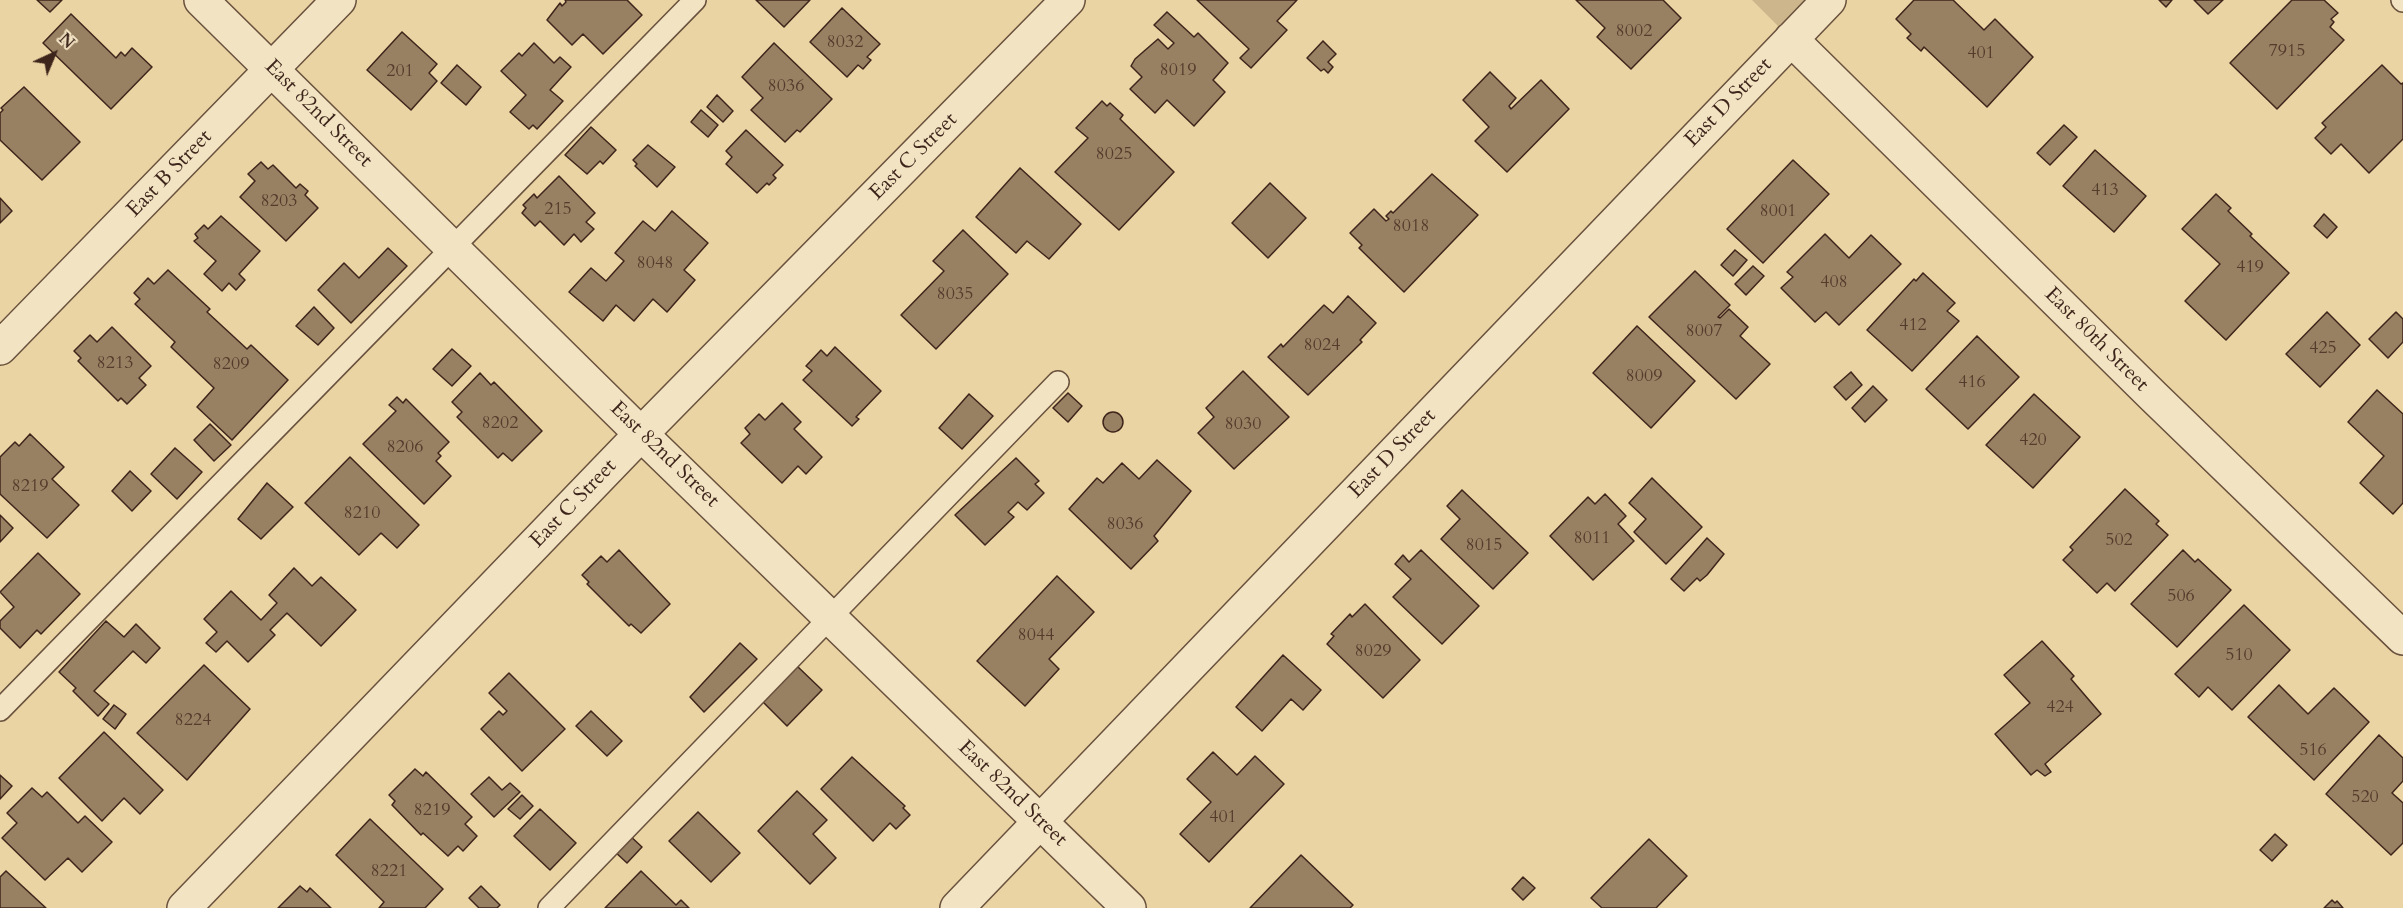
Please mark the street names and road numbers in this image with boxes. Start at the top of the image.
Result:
street label: East D Street [1680,53,1778,153]
street label: East 82nd Street [259,55,377,173]
street label: East C Street [865,108,963,206]
street label: East B Street [122,125,218,223]
street label: East 80th Street [2039,283,2153,397]
street label: East 82nd Street [604,397,724,513]
street label: East D Street [1344,404,1442,504]
street label: East C Street [525,454,623,554]
street label: East 82nd Street [952,736,1072,852]

